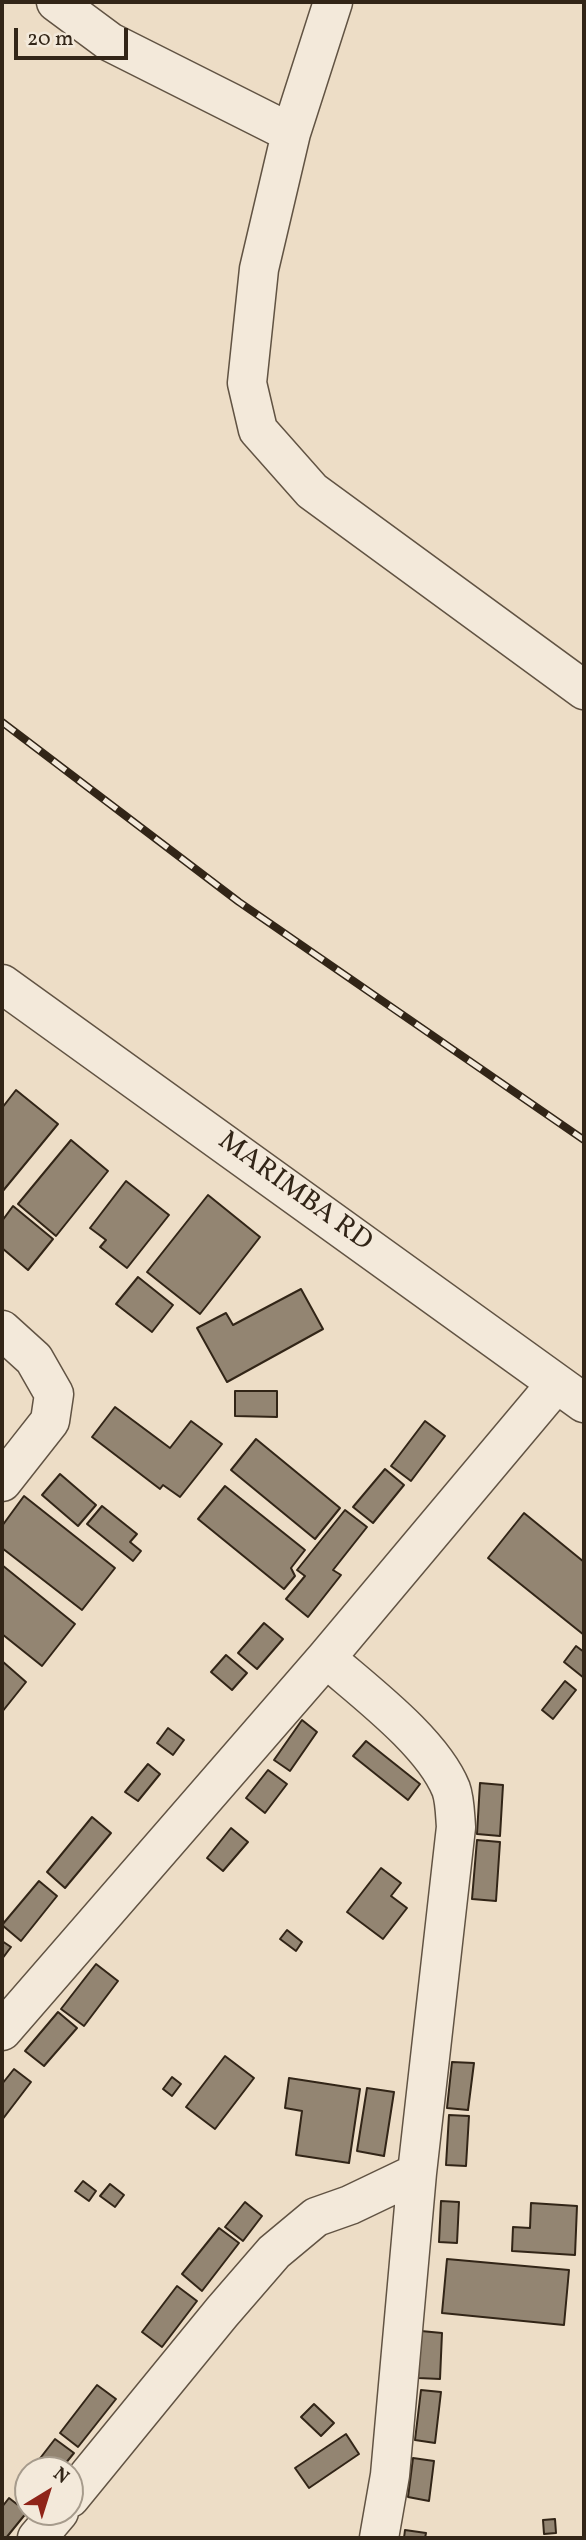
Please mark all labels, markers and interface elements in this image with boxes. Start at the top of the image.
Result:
scale bar [18,14,131,58]
text: 20 m [27,25,73,54]
street label: MARIMBA RD [210,1126,378,1260]
north arrow [14,2456,84,2526]
text: N [47,2462,74,2491]

